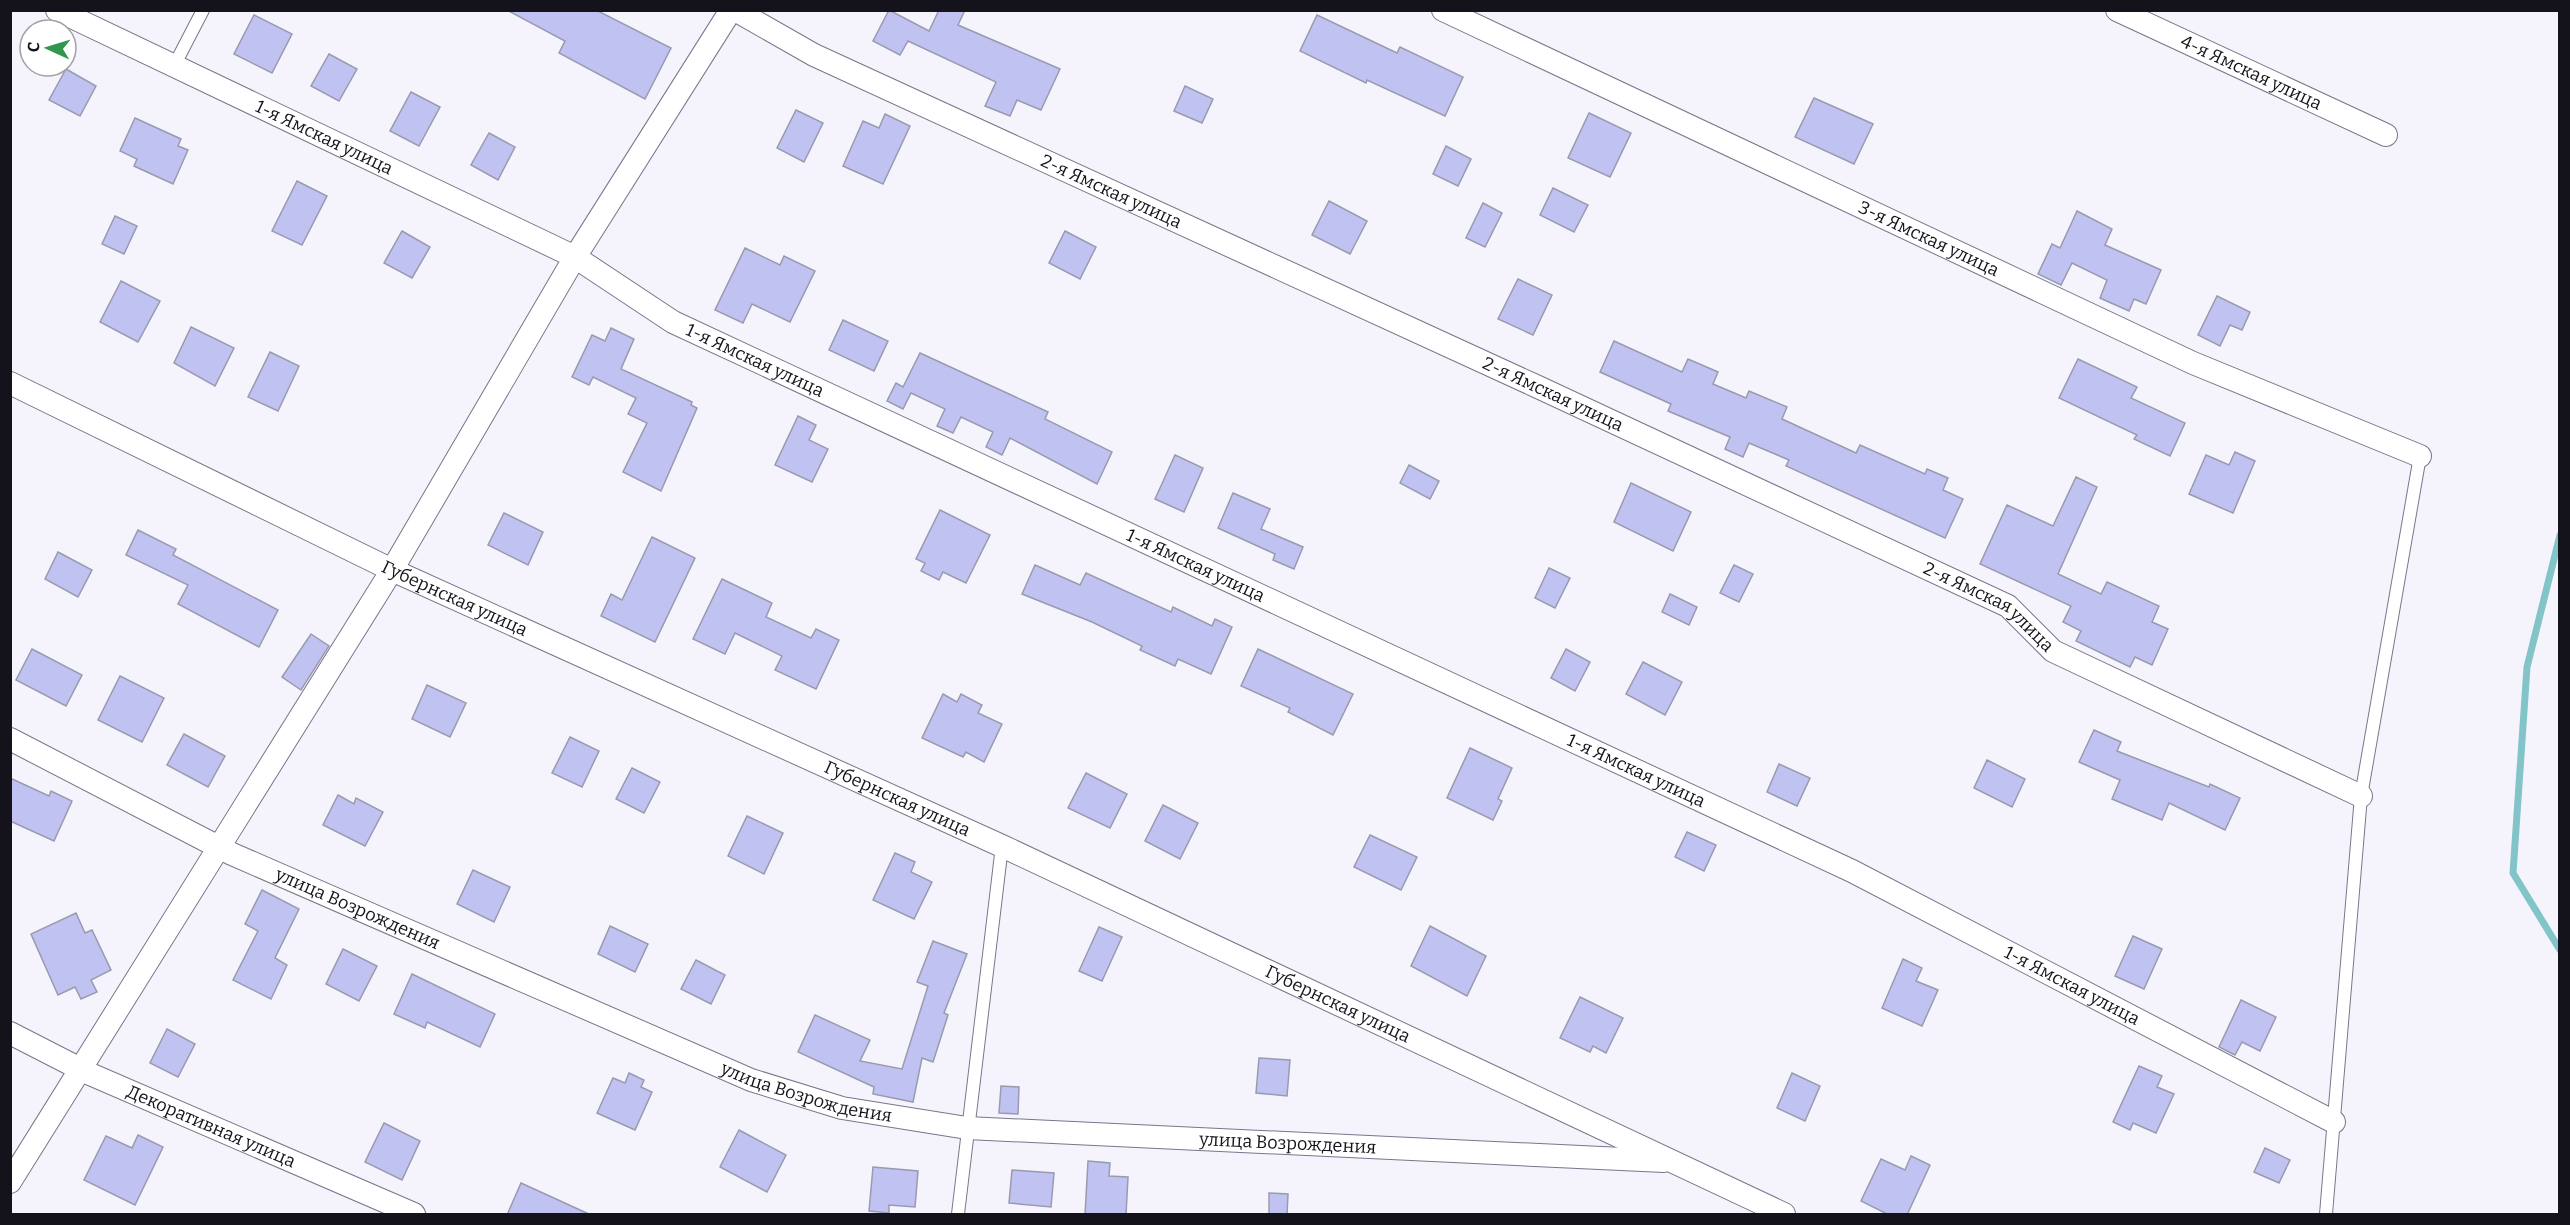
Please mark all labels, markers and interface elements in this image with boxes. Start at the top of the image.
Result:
north arrow [18,18,78,78]
street label: 4-я Ямская улица [2177,30,2325,115]
text: С [24,41,43,53]
street label: 1-я Ямская улица [252,95,397,180]
street label: 2-я Ямская улица [1037,150,1185,233]
street label: 3-я Ямская улица [1855,196,2003,281]
street label: 1-я Ямская улица [682,319,828,402]
street label: 2-я Ямская улица [1479,352,1627,436]
street label: 1-я Ямская улица [1123,524,1268,607]
street label: Губернская улица [378,556,531,641]
street label: 2-я Ямская улица [1920,557,2059,657]
street label: 1-я Ямская улица [1564,729,1709,812]
street label: Губернская улица [821,756,974,841]
street label: улица Возрождения [271,863,443,954]
street label: 1-я Ямская улица [2000,941,2144,1030]
street label: Губернская улица [1262,960,1414,1048]
street label: улица Возрождения [717,1057,893,1127]
street label: Декоративная улица [124,1080,299,1173]
street label: улица Возрождения [1198,1128,1377,1158]

